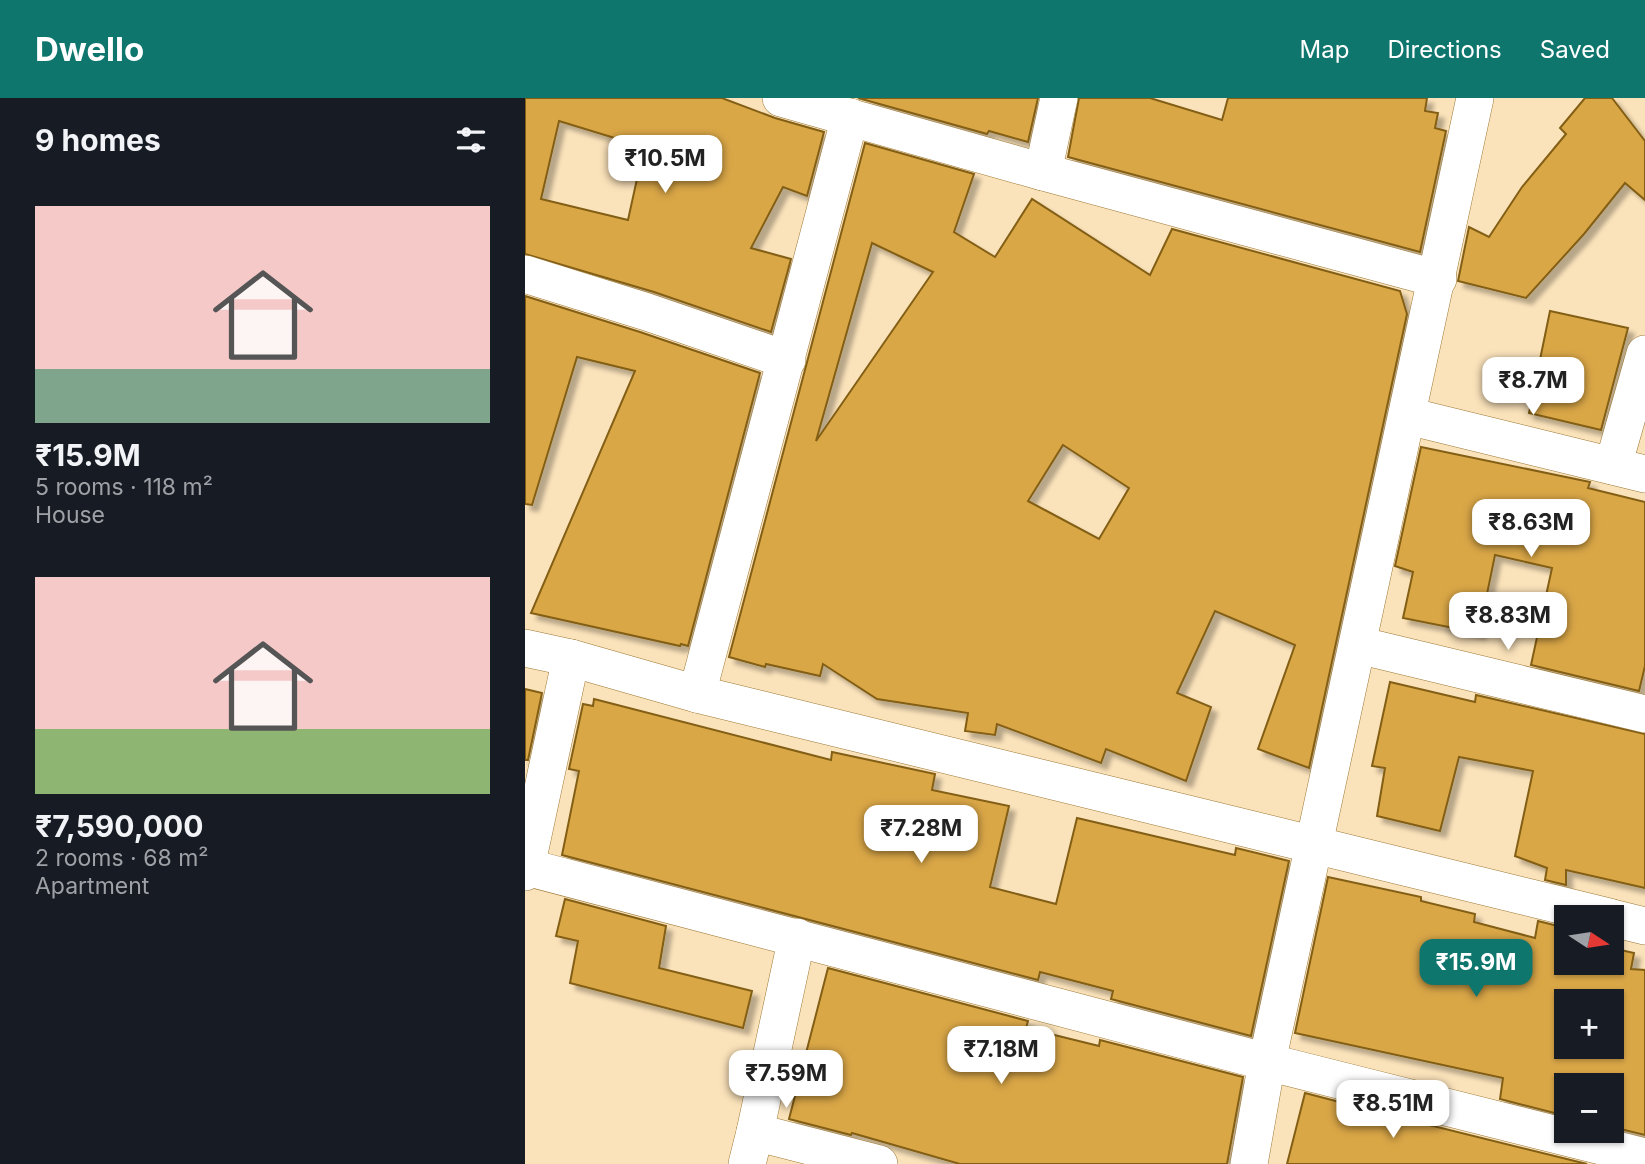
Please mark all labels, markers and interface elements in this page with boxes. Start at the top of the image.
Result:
text: Dwello [35,29,144,69]
text: Map [1300,35,1349,64]
text: Directions [1387,35,1502,64]
text: Saved [1540,35,1610,64]
icon: filters [452,121,490,159]
text: 9 homes [35,122,161,158]
pin: ₹10.5M [608,136,722,195]
text: ₹10.5M [624,144,706,172]
icon: home [200,252,326,378]
pin: ₹8.7M [1484,358,1582,417]
text: ₹8.7M [1498,366,1568,394]
text: ₹15.9M [35,437,141,473]
text: 5 rooms · 118 m² [35,473,213,501]
pin: ₹8.63M [1474,500,1588,559]
text: House [35,501,105,529]
text: ₹8.63M [1488,508,1574,536]
pin: ₹8.83M [1451,592,1565,652]
text: ₹8.83M [1465,601,1551,629]
icon: home [200,623,326,749]
pin: ₹7.28M [864,806,978,865]
text: ₹7,590,000 [35,808,204,844]
text: ₹7.28M [880,814,962,842]
text: 2 rooms · 68 m² [35,844,208,872]
text: Apartment [35,872,149,900]
north arrow [1554,905,1624,975]
map controls [1554,905,1624,1143]
pin: ₹15.9M [1419,940,1533,999]
text: ₹15.9M [1436,948,1516,976]
button: + [1554,989,1624,1059]
pin: ₹7.18M [944,1026,1058,1086]
text: ₹7.18M [963,1035,1039,1063]
pin: ₹7.59M [729,1051,843,1110]
text: ₹7.59M [745,1059,827,1087]
button: − [1554,1073,1624,1143]
pin: ₹8.51M [1336,1080,1450,1140]
text: ₹8.51M [1352,1089,1434,1117]

